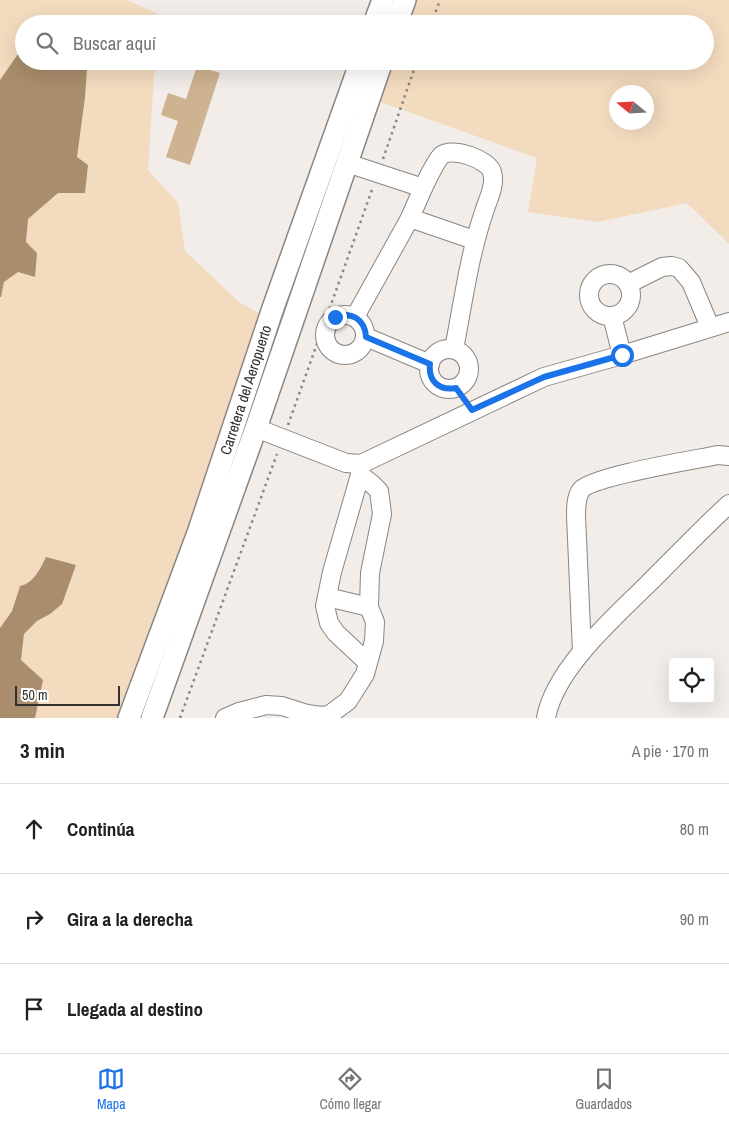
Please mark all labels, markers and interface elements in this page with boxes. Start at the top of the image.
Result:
search box [15,15,714,70]
icon: search [33,29,61,57]
text: Buscar aquí [73,30,156,56]
north arrow [609,85,654,130]
route end [324,306,347,329]
street label: Carretera del Aeropuerto [215,322,276,457]
route start [611,344,634,367]
map controls [669,658,714,703]
button: locate [669,658,714,703]
scale bar [15,683,120,706]
text: 50 m [22,686,48,704]
text: 3 min [20,736,65,765]
text: A pie · 170 m [632,740,709,762]
icon: ahead [20,815,48,843]
text: Continúa [67,816,135,842]
text: 80 m [680,818,709,840]
icon: right [20,905,48,933]
text: Gira a la derecha [67,906,193,932]
text: 90 m [680,908,709,930]
icon: arrive [20,995,48,1023]
text: Llegada al destino [67,996,203,1022]
tab: Mapa [97,1065,126,1113]
tab: Cómo llegar [320,1065,381,1113]
tab: Guardados [575,1065,632,1113]

